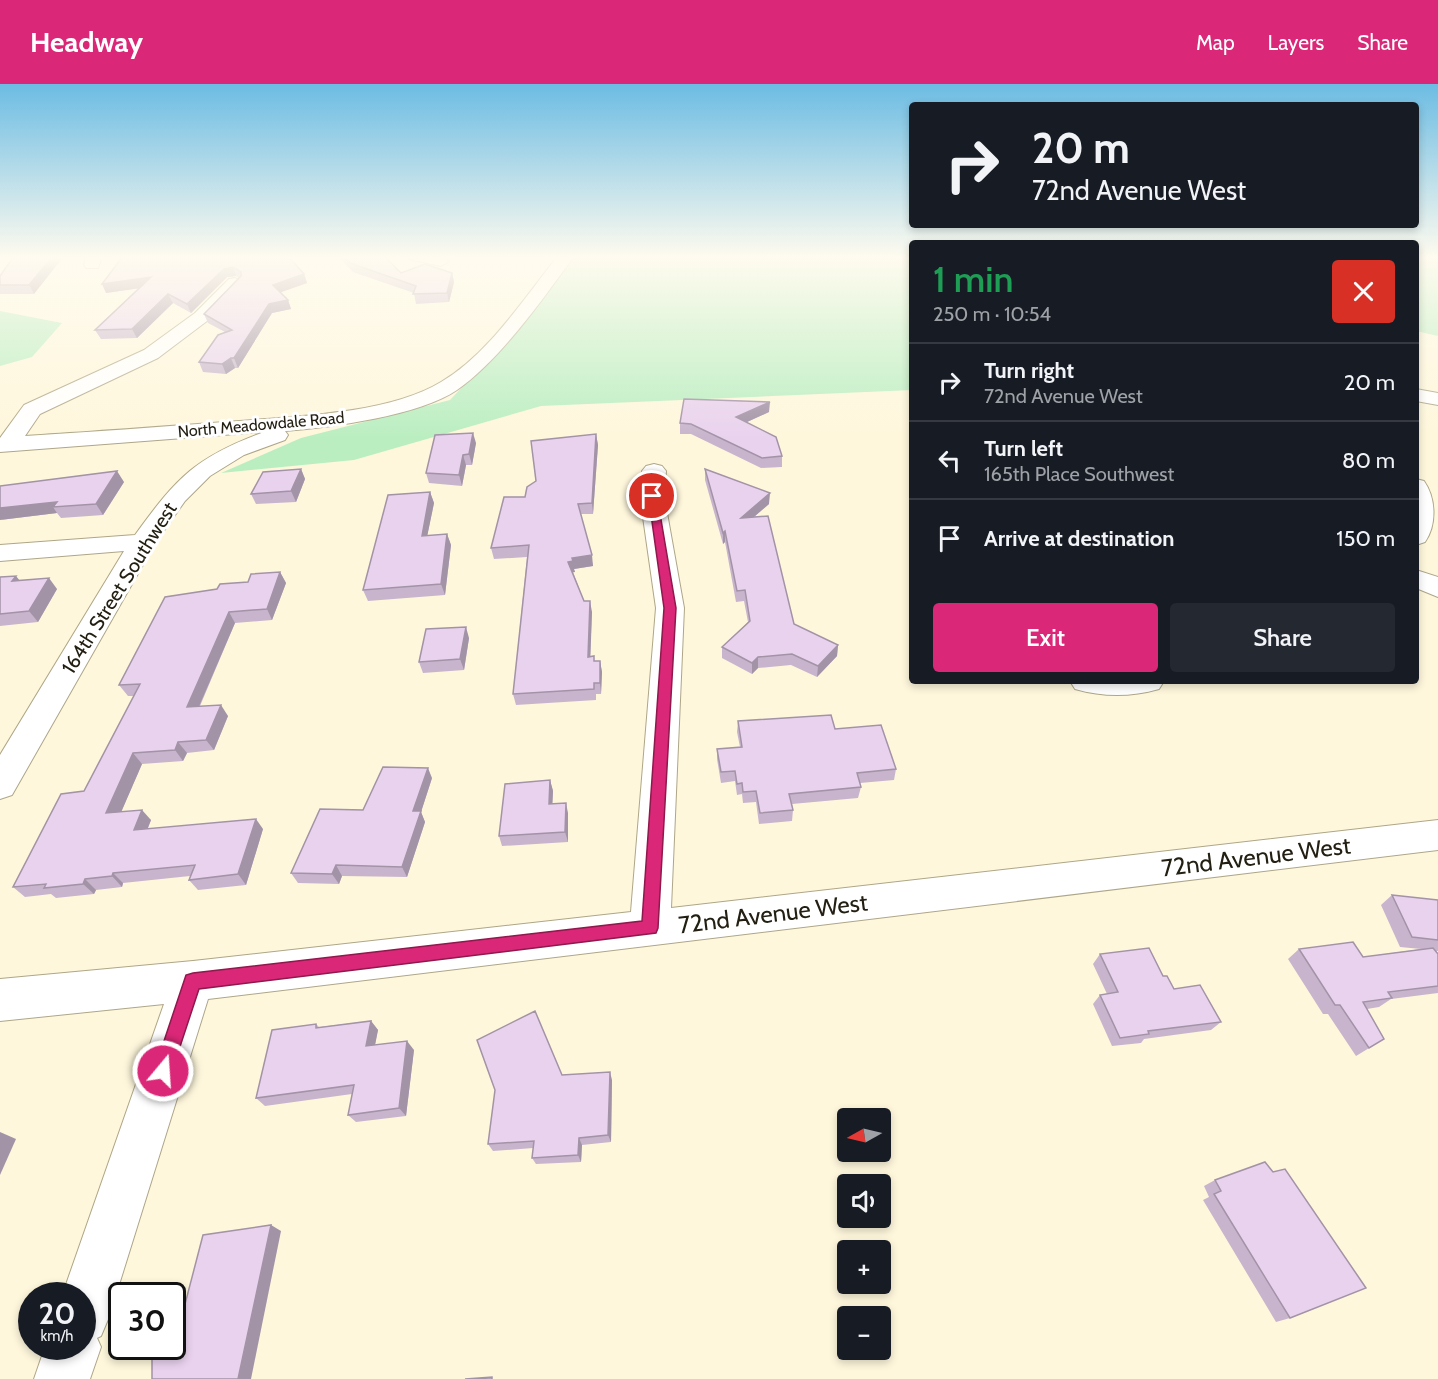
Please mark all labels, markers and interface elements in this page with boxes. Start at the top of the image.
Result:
text: Headway [30,25,143,59]
text: Map [1196,30,1235,55]
text: Layers [1268,30,1324,55]
text: Share [1357,30,1408,55]
text: 20 m [1032,122,1130,174]
icon: right [933,126,1011,204]
text: 72nd Avenue West [1032,174,1246,207]
text: 1 min [933,257,1013,301]
button: close [1332,260,1395,323]
text: 250 m · 10:54 [933,302,1051,326]
text: Turn right [984,357,1074,384]
icon: right [933,366,966,399]
text: 20 m [1344,369,1395,396]
text: 72nd Avenue West [984,384,1143,408]
street label: North Meadowdale Road [177,408,345,441]
text: Turn left [984,435,1063,462]
icon: left [933,444,966,477]
text: 80 m [1342,447,1395,474]
text: 165th Place Southwest [984,462,1174,486]
pin [626,470,677,521]
icon: arrive [635,479,668,512]
street label: 164th Street Southwest [56,498,182,678]
icon: arrive [933,522,966,555]
text: Arrive at destination [984,525,1174,552]
text: 150 m [1336,525,1395,552]
button: Exit [933,603,1158,672]
button: Share [1170,603,1395,672]
street label: 72nd Avenue West [1160,831,1352,882]
street label: 72nd Avenue West [677,888,869,939]
position arrow [131,1039,195,1103]
north arrow [837,1108,891,1162]
map controls [837,1108,891,1360]
button: sound [837,1174,891,1228]
button: + [837,1240,891,1294]
speed limit sign: 30 [108,1282,186,1360]
text: 20 [38,1295,76,1332]
button: − [837,1306,891,1360]
text: km/h [41,1327,73,1345]

